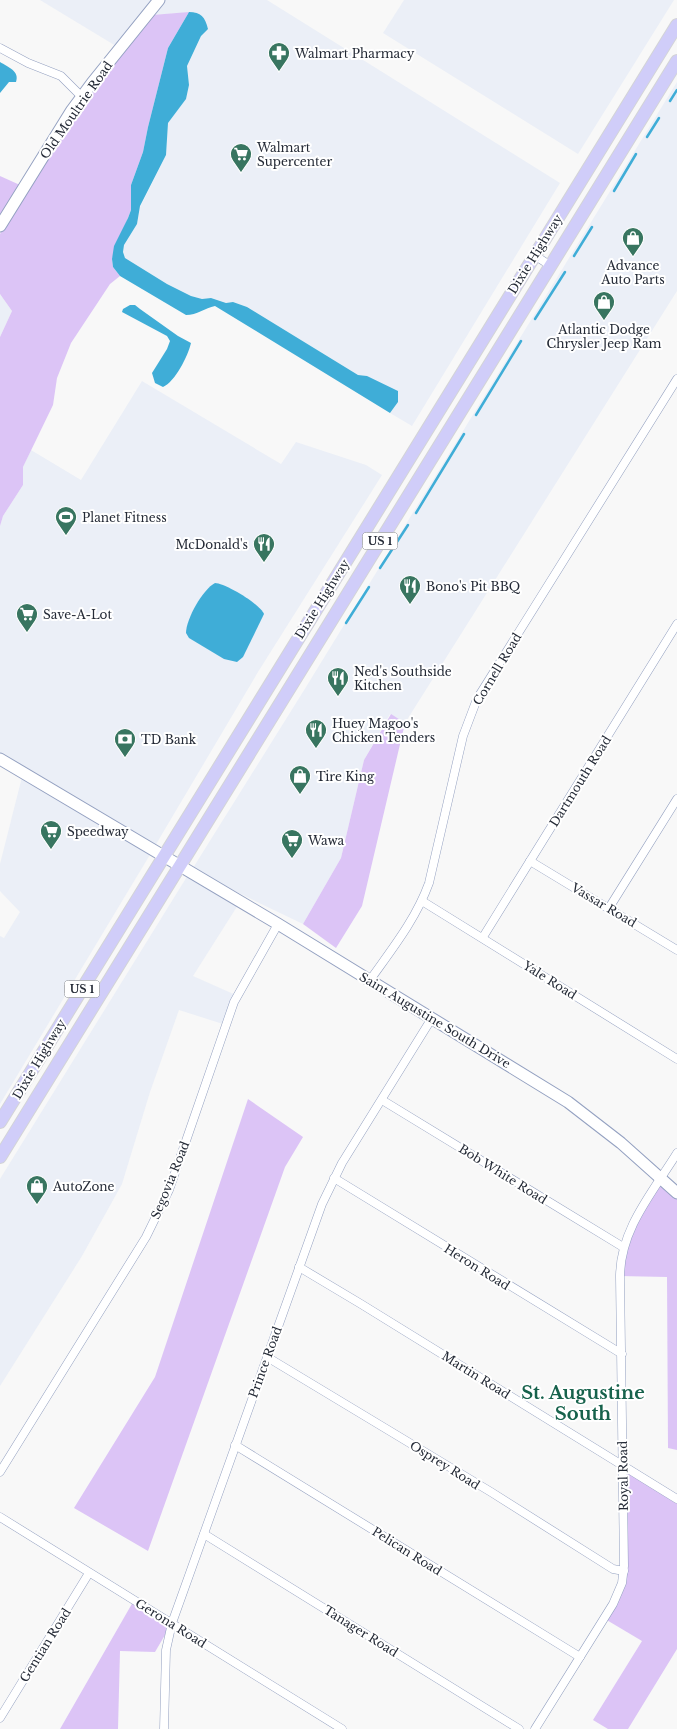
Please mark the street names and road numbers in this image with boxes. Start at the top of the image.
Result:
street label: Old Moultrie Road [37,58,115,162]
street label: Dixie Highway [505,211,566,297]
road number: US 1 [362,532,398,550]
street label: Dixie Highway [292,556,353,642]
street label: Cornell Road [470,630,524,708]
street label: Dartmouth Road [546,733,614,829]
street label: Vassar Road [568,879,639,930]
street label: Yale Road [520,957,580,1002]
street label: Saint Augustine South Drive [357,969,513,1071]
road number: US 1 [64,981,100,998]
street label: Dixie Highway [9,1016,69,1102]
street label: Segovia Road [148,1139,192,1221]
street label: Bob White Road [456,1141,550,1207]
street label: Heron Road [441,1241,513,1293]
street label: Prince Road [245,1324,285,1400]
street label: Martin Road [439,1348,513,1402]
street label: Osprey Road [407,1437,483,1493]
street label: Royal Road [615,1441,631,1511]
street label: Pelican Road [369,1524,445,1578]
street label: Gerona Road [133,1595,209,1651]
street label: Tanager Road [321,1602,401,1660]
street label: Gentian Road [16,1605,74,1685]

